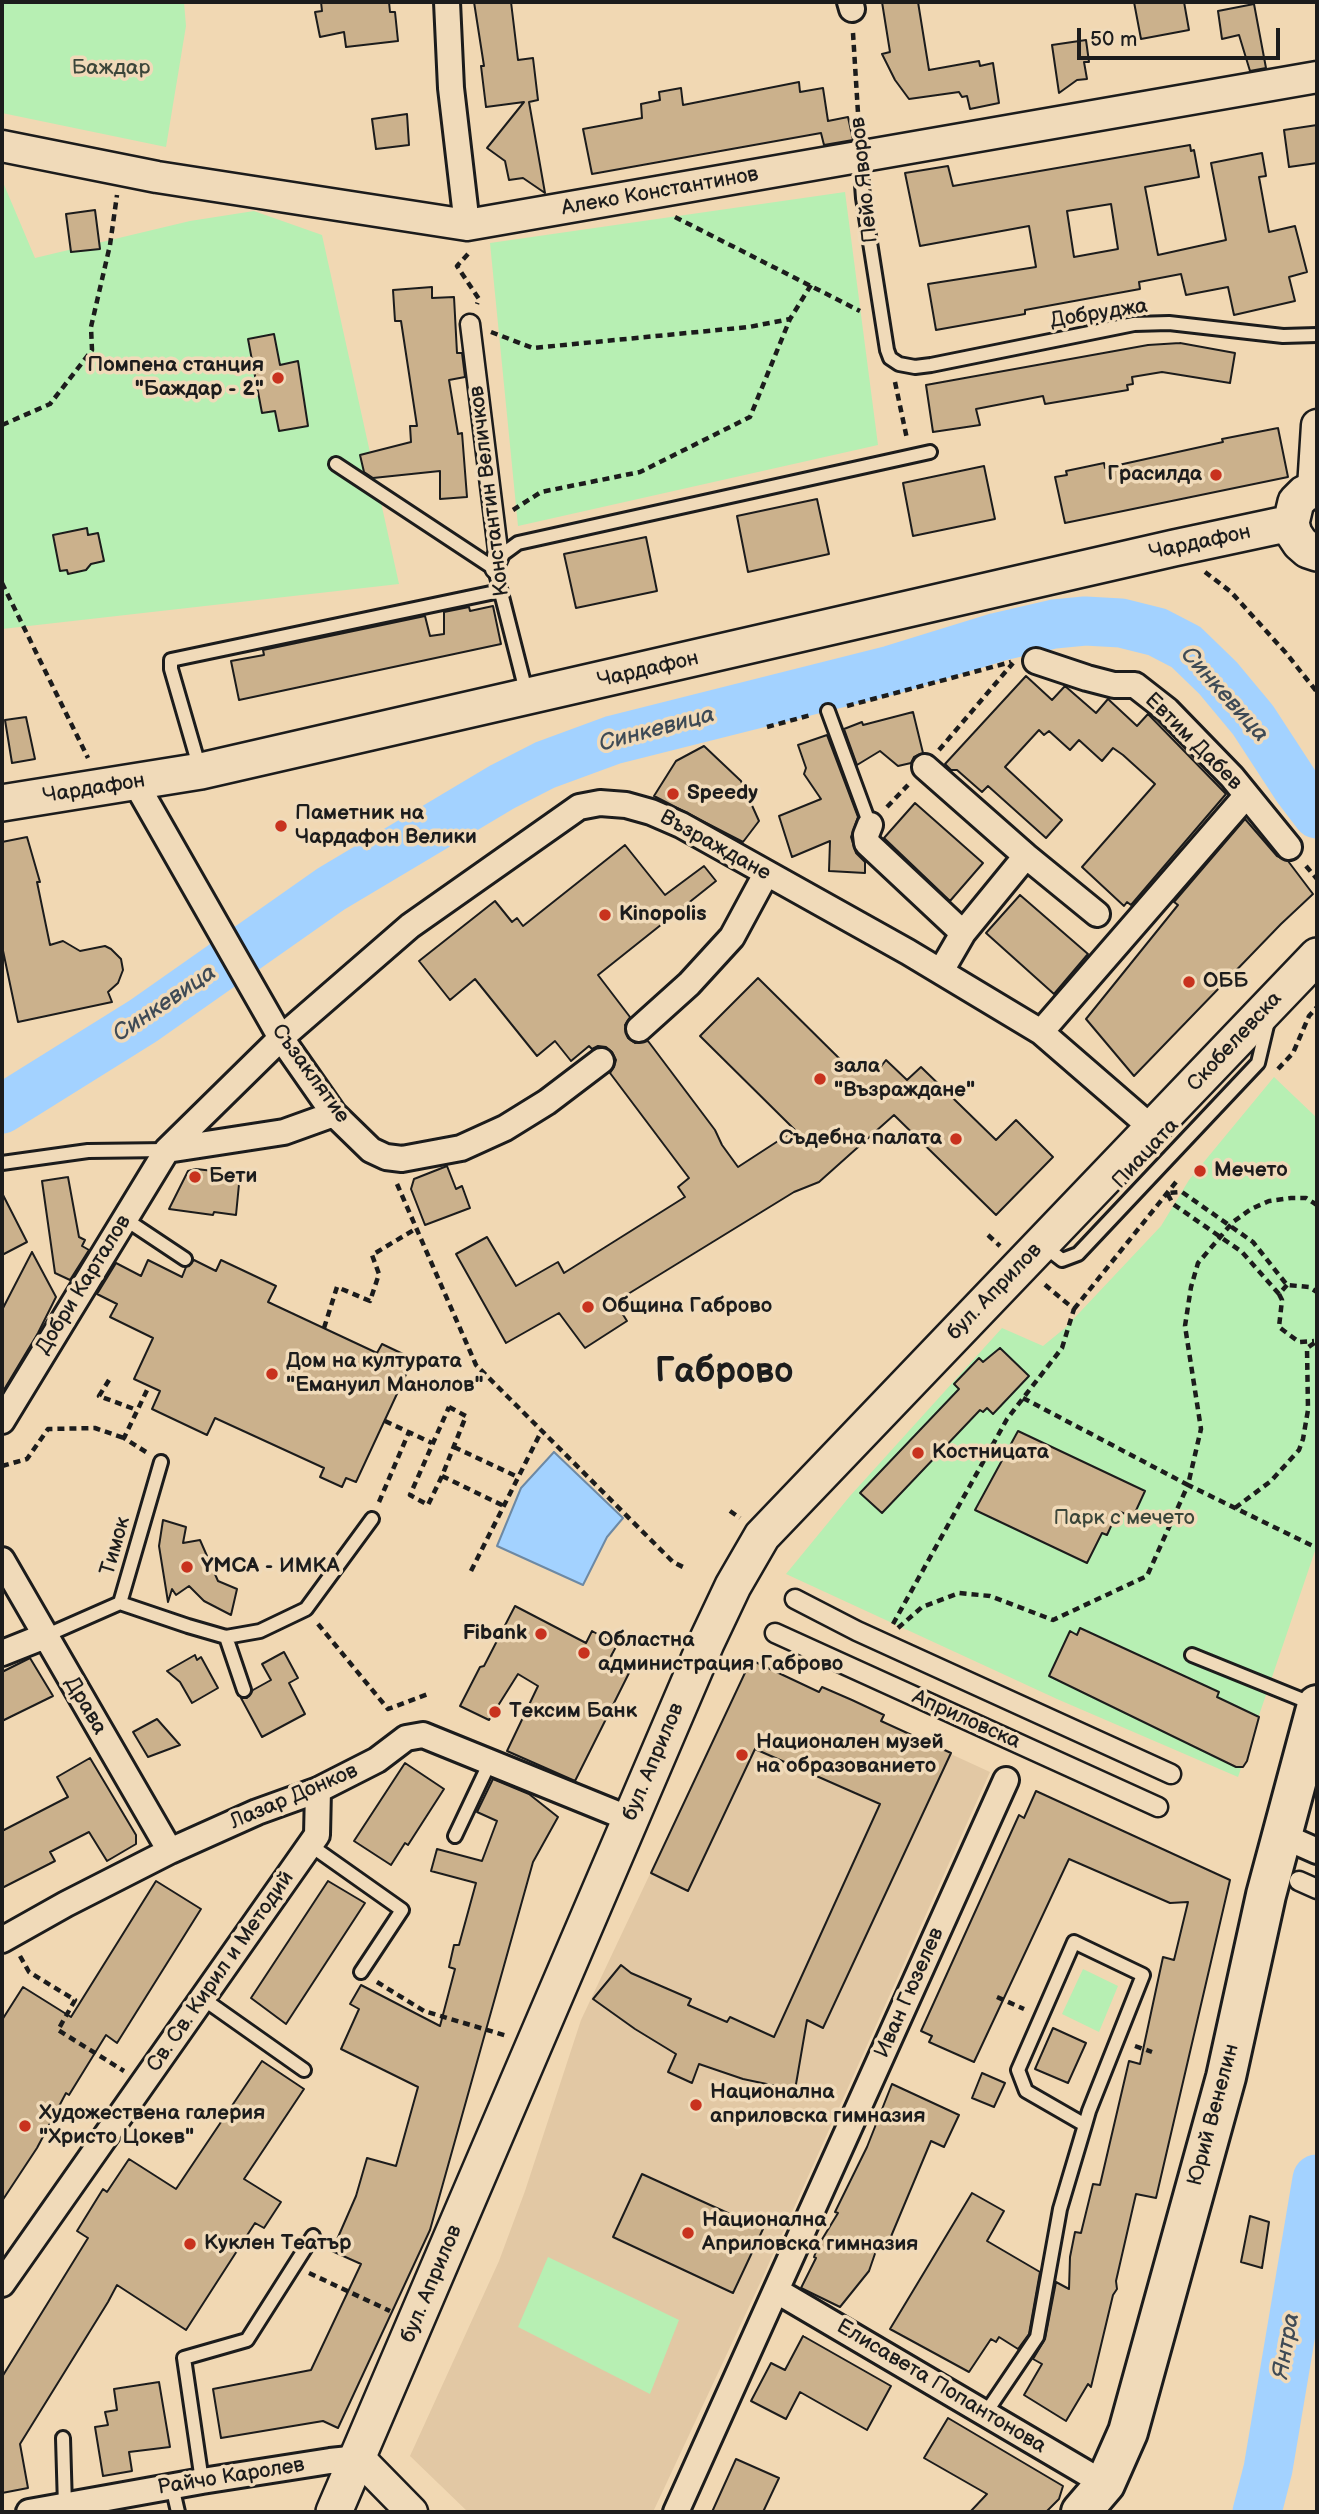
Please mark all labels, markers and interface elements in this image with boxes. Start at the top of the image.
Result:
scale bar [1081,14,1284,58]
text: 50 m [1090,27,1137,52]
park label: Баждар [72,56,150,82]
street label: Пейо Яворов [846,116,884,244]
street label: Алеко Константинов [560,162,760,222]
street label: Добруджа [1048,294,1150,334]
place label: Помпена станция "Баждар - 2" [87,353,264,403]
marker: Помпена станция "Баждар - 2" [270,370,286,386]
street label: Константин Величков [465,384,515,598]
place label: Грасилда [1107,462,1202,488]
marker: Грасилда [1208,467,1224,483]
street label: Чардафон [1147,520,1253,566]
water label: Синкевица [1174,642,1274,748]
street label: Чардафон [595,646,701,694]
street label: Евтим Дабев [1139,688,1247,796]
water label: Синкевица [596,701,718,759]
street label: Чардафон [41,768,147,810]
place label: Speedy [687,781,758,807]
marker: Speedy [665,786,681,802]
place label: Паметник на Чардафон Велики [295,801,477,851]
street label: Възраждане [655,805,775,887]
marker: Паметник на Чардафон Велики [273,818,289,834]
place label: Kinopolis [619,902,706,928]
marker: Kinopolis [597,907,613,923]
water label: Синкевица [108,959,222,1049]
place label: ОББ [1203,969,1248,995]
marker: ОББ [1181,974,1197,990]
street label: Скобелевска [1182,987,1288,1097]
street label: Съзаклятие [266,1019,354,1129]
place label: зала "Възраждане" [834,1054,975,1104]
marker: зала "Възраждане" [812,1071,828,1087]
street label: Пиацата [1107,1114,1185,1194]
place label: Съдебна палата [779,1126,942,1152]
marker: Съдебна палата [948,1131,964,1147]
place label: Мечето [1214,1158,1288,1184]
marker: Мечето [1192,1163,1208,1179]
place label: Бети [209,1164,257,1190]
marker: Бети [187,1169,203,1185]
street label: Добри Карталов [31,1211,137,1359]
street label: бул. Априлов [942,1238,1048,1346]
place label: Община Габрово [602,1294,772,1320]
marker: Община Габрово [580,1299,596,1315]
place label: Дом на културата "Емануил Манолов" [286,1349,484,1399]
district label: Габрово [655,1352,793,1394]
marker: Дом на културата "Емануил Манолов" [264,1366,280,1382]
place label: Костницата [932,1440,1049,1466]
marker: Костницата [910,1445,926,1461]
park label: Парк с мечето [1053,1506,1195,1532]
street label: Тимок [96,1514,136,1578]
place label: YMCA - ИМКА [201,1554,340,1580]
marker: YMCA - ИМКА [179,1559,195,1575]
place label: Fibank [463,1621,527,1647]
marker: Fibank [533,1626,549,1642]
place label: Областна администрация Габрово [598,1628,843,1678]
marker: Областна администрация Габрово [576,1645,592,1661]
street label: Драва [58,1673,112,1739]
street label: Априловска [908,1685,1024,1755]
place label: Тексим Банк [509,1699,637,1725]
street label: бул. Априлов [618,1699,690,1825]
marker: Тексим Банк [487,1704,503,1720]
place label: Национален музей на образованието [756,1730,944,1780]
marker: Национален музей на образованието [734,1747,750,1763]
street label: Лазар Донков [226,1759,362,1835]
street label: Св. Св. Кирил и Методий [142,1867,300,2077]
street label: Иван Гюзелев [870,1924,950,2062]
street label: Юрий Венелин [1183,2041,1245,2189]
place label: Национална априловска гимназия [710,2080,926,2130]
marker: Национална априловска гимназия [688,2097,704,2113]
place label: Художествена галерия "Христо Цокев" [39,2101,265,2151]
marker: Художествена галерия "Христо Цокев" [17,2118,33,2134]
place label: Национална Априловска гимназия [702,2208,918,2258]
street label: бул. Априлов [396,2221,468,2347]
marker: Национална Априловска гимназия [680,2225,696,2241]
place label: Куклен Театър [204,2231,351,2257]
marker: Куклен Театър [182,2236,198,2252]
water label: Янтра [1268,2311,1306,2381]
street label: Елисавета Попантонова [832,2314,1050,2460]
street label: Райчо Каролев [156,2453,306,2501]

